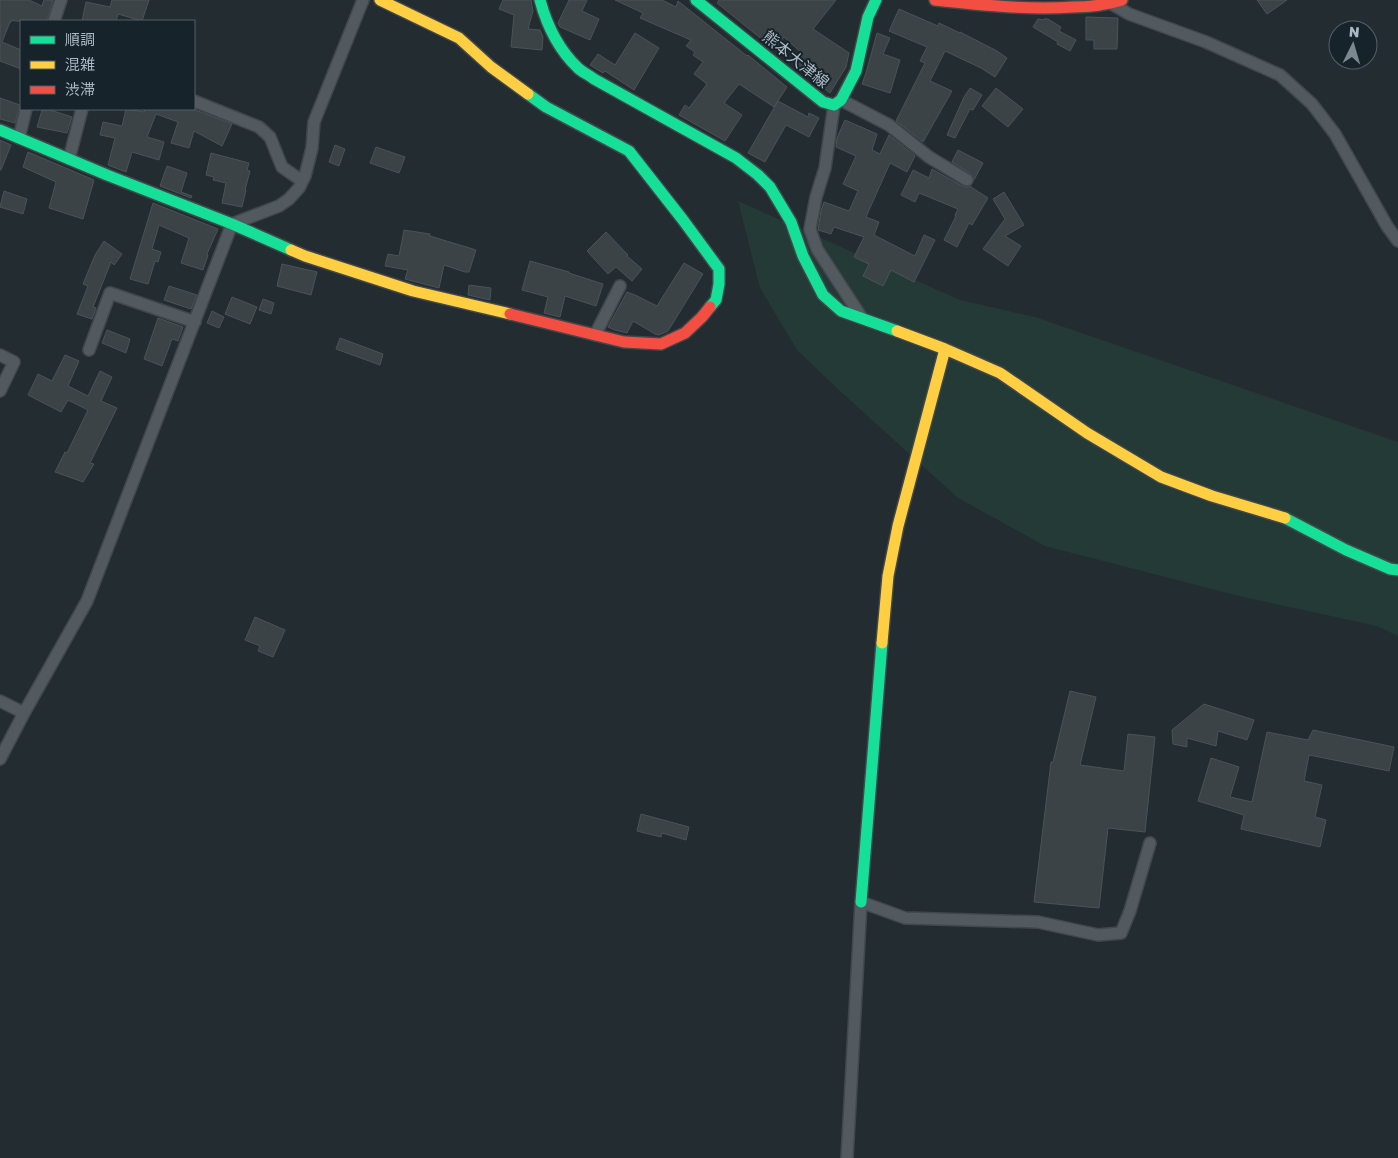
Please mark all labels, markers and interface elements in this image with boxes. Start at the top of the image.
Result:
legend [20,20,195,110]
north arrow [1328,20,1378,70]
text: N [1348,23,1360,40]
street label: 熊本大津線 [759,26,833,92]
text: 順調 [65,30,95,48]
text: 混雑 [65,55,95,73]
text: 渋滞 [65,80,95,98]

